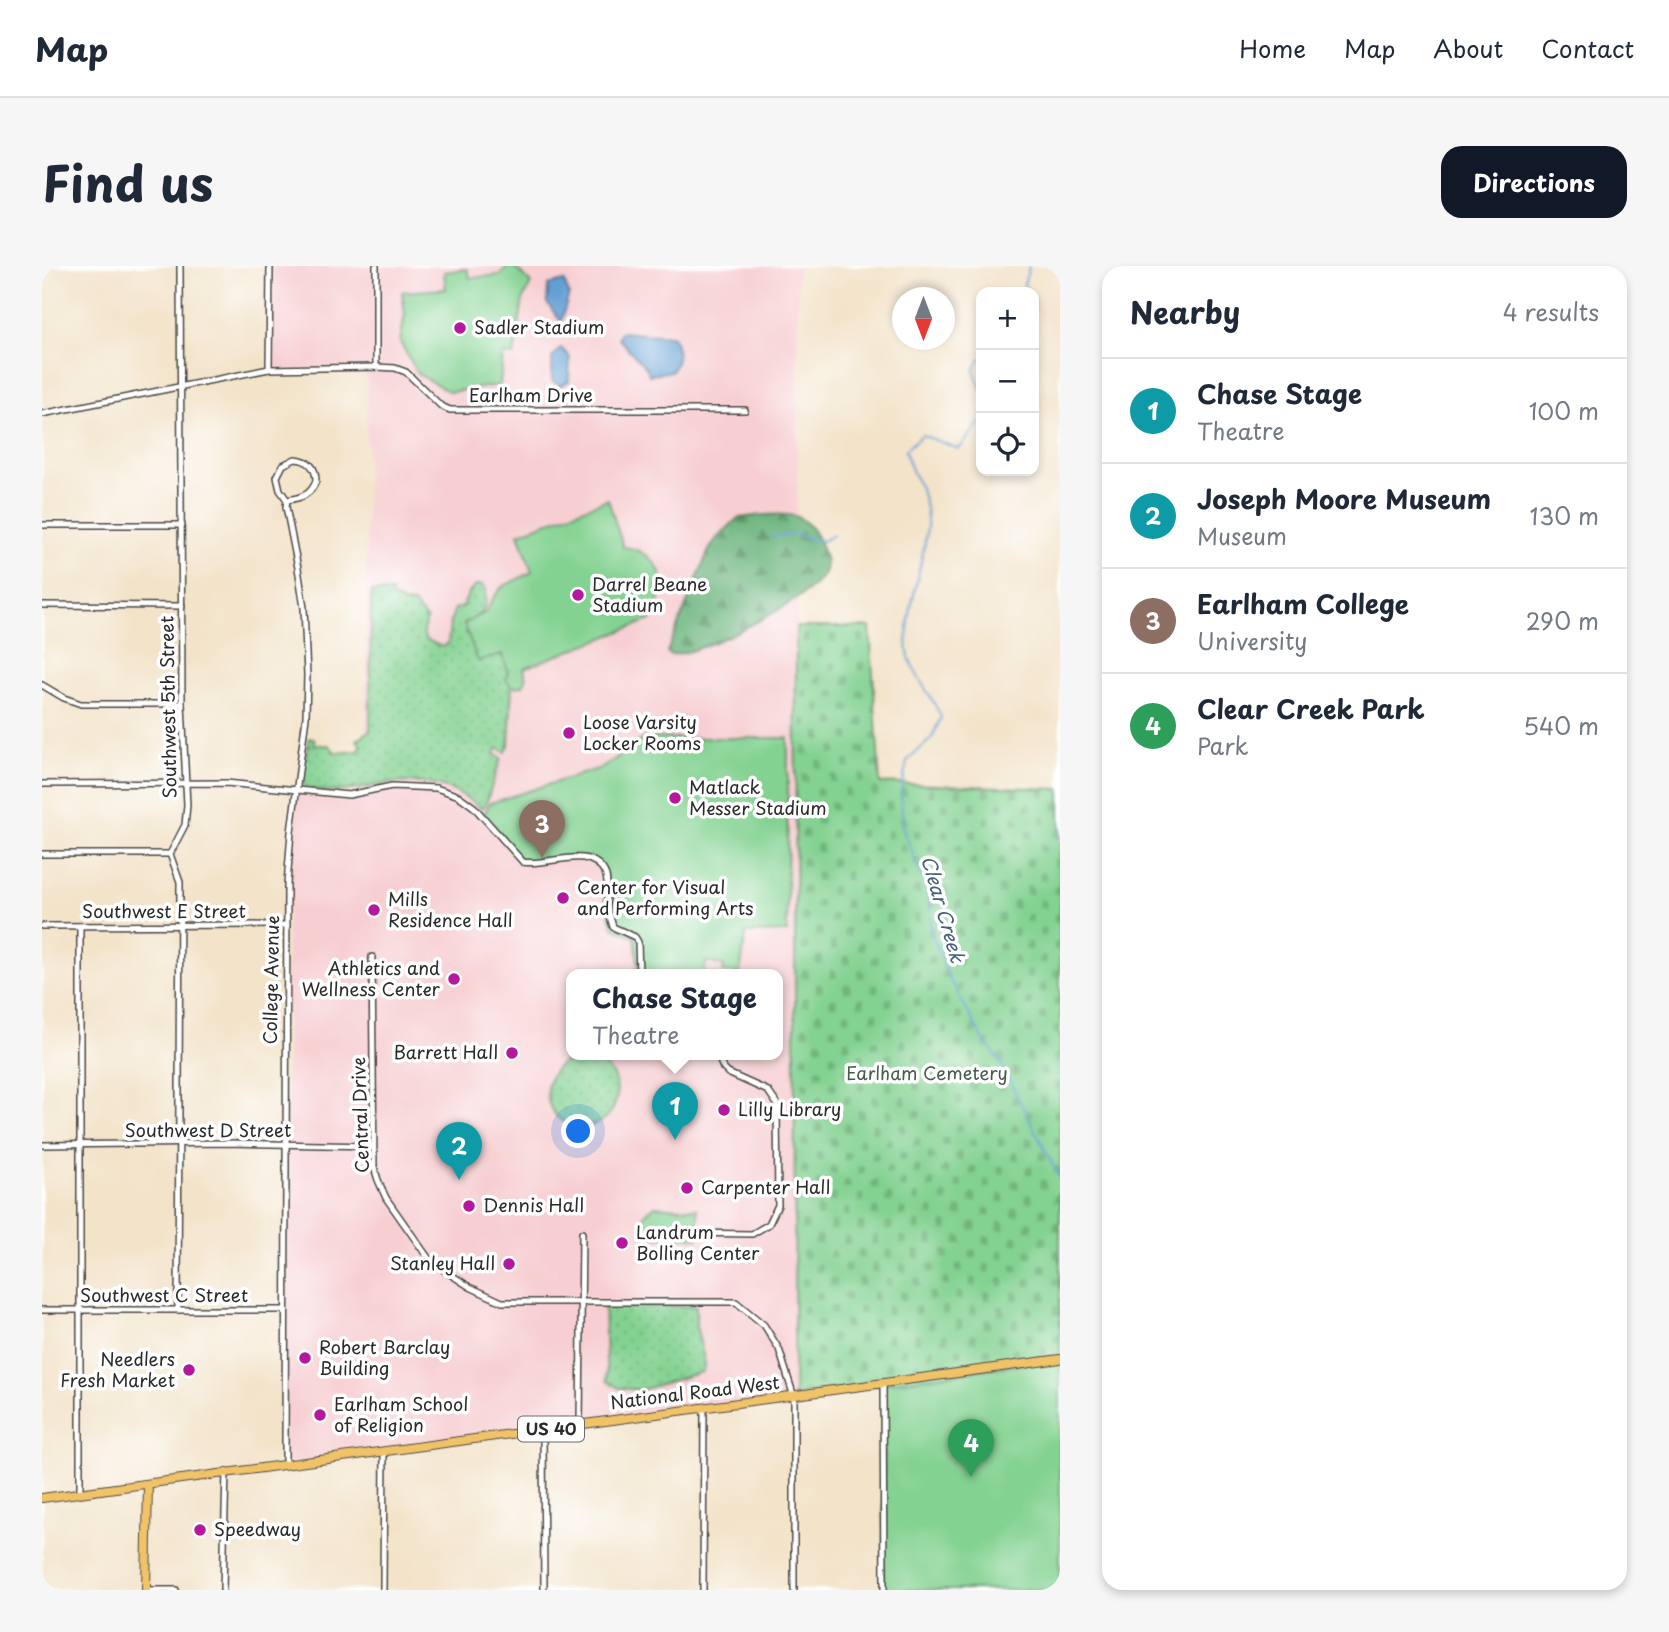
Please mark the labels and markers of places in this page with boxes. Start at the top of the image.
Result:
place label: Sadler Stadium [474,313,604,340]
marker: Sadler Stadium [452,320,468,336]
place label: Darrel Beane Stadium [592,570,708,618]
marker: Darrel Beane Stadium [570,587,586,603]
place label: Loose Varsity Locker Rooms [583,708,701,756]
marker: Loose Varsity Locker Rooms [561,725,577,741]
place label: Matlack Messer Stadium [689,773,827,821]
marker: Matlack Messer Stadium [667,790,683,806]
pin: 3 [519,800,565,858]
place label: Center for Visual and Performing Arts [577,873,754,921]
place label: Mills Residence Hall [388,885,513,933]
marker: Center for Visual and Performing Arts [555,890,571,906]
marker: Mills Residence Hall [366,902,382,918]
place label: Athletics and Wellness Center [302,954,441,1002]
marker: Athletics and Wellness Center [446,971,462,987]
place label: Barrett Hall [393,1038,498,1065]
marker: Barrett Hall [504,1045,520,1061]
pin: 1 [652,1082,698,1140]
place label: Lilly Library [738,1095,841,1122]
marker: Lilly Library [716,1102,732,1118]
pin: 2 [436,1122,482,1180]
place label: Carpenter Hall [701,1173,830,1200]
marker: Carpenter Hall [679,1180,695,1196]
place label: Dennis Hall [483,1191,584,1218]
marker: Dennis Hall [461,1198,477,1214]
place label: Landrum Bolling Center [636,1218,760,1266]
marker: Landrum Bolling Center [614,1235,630,1251]
place label: Stanley Hall [390,1249,495,1276]
marker: Stanley Hall [501,1256,517,1272]
place label: Robert Barclay Building [319,1333,450,1381]
place label: Needlers Fresh Market [60,1345,175,1393]
marker: Robert Barclay Building [297,1350,313,1366]
marker: Needlers Fresh Market [181,1362,197,1378]
place label: Earlham School of Religion [334,1390,468,1438]
marker: Earlham School of Religion [312,1407,328,1423]
pin: 4 [948,1419,994,1477]
place label: Speedway [214,1515,301,1542]
marker: Speedway [192,1522,208,1538]

